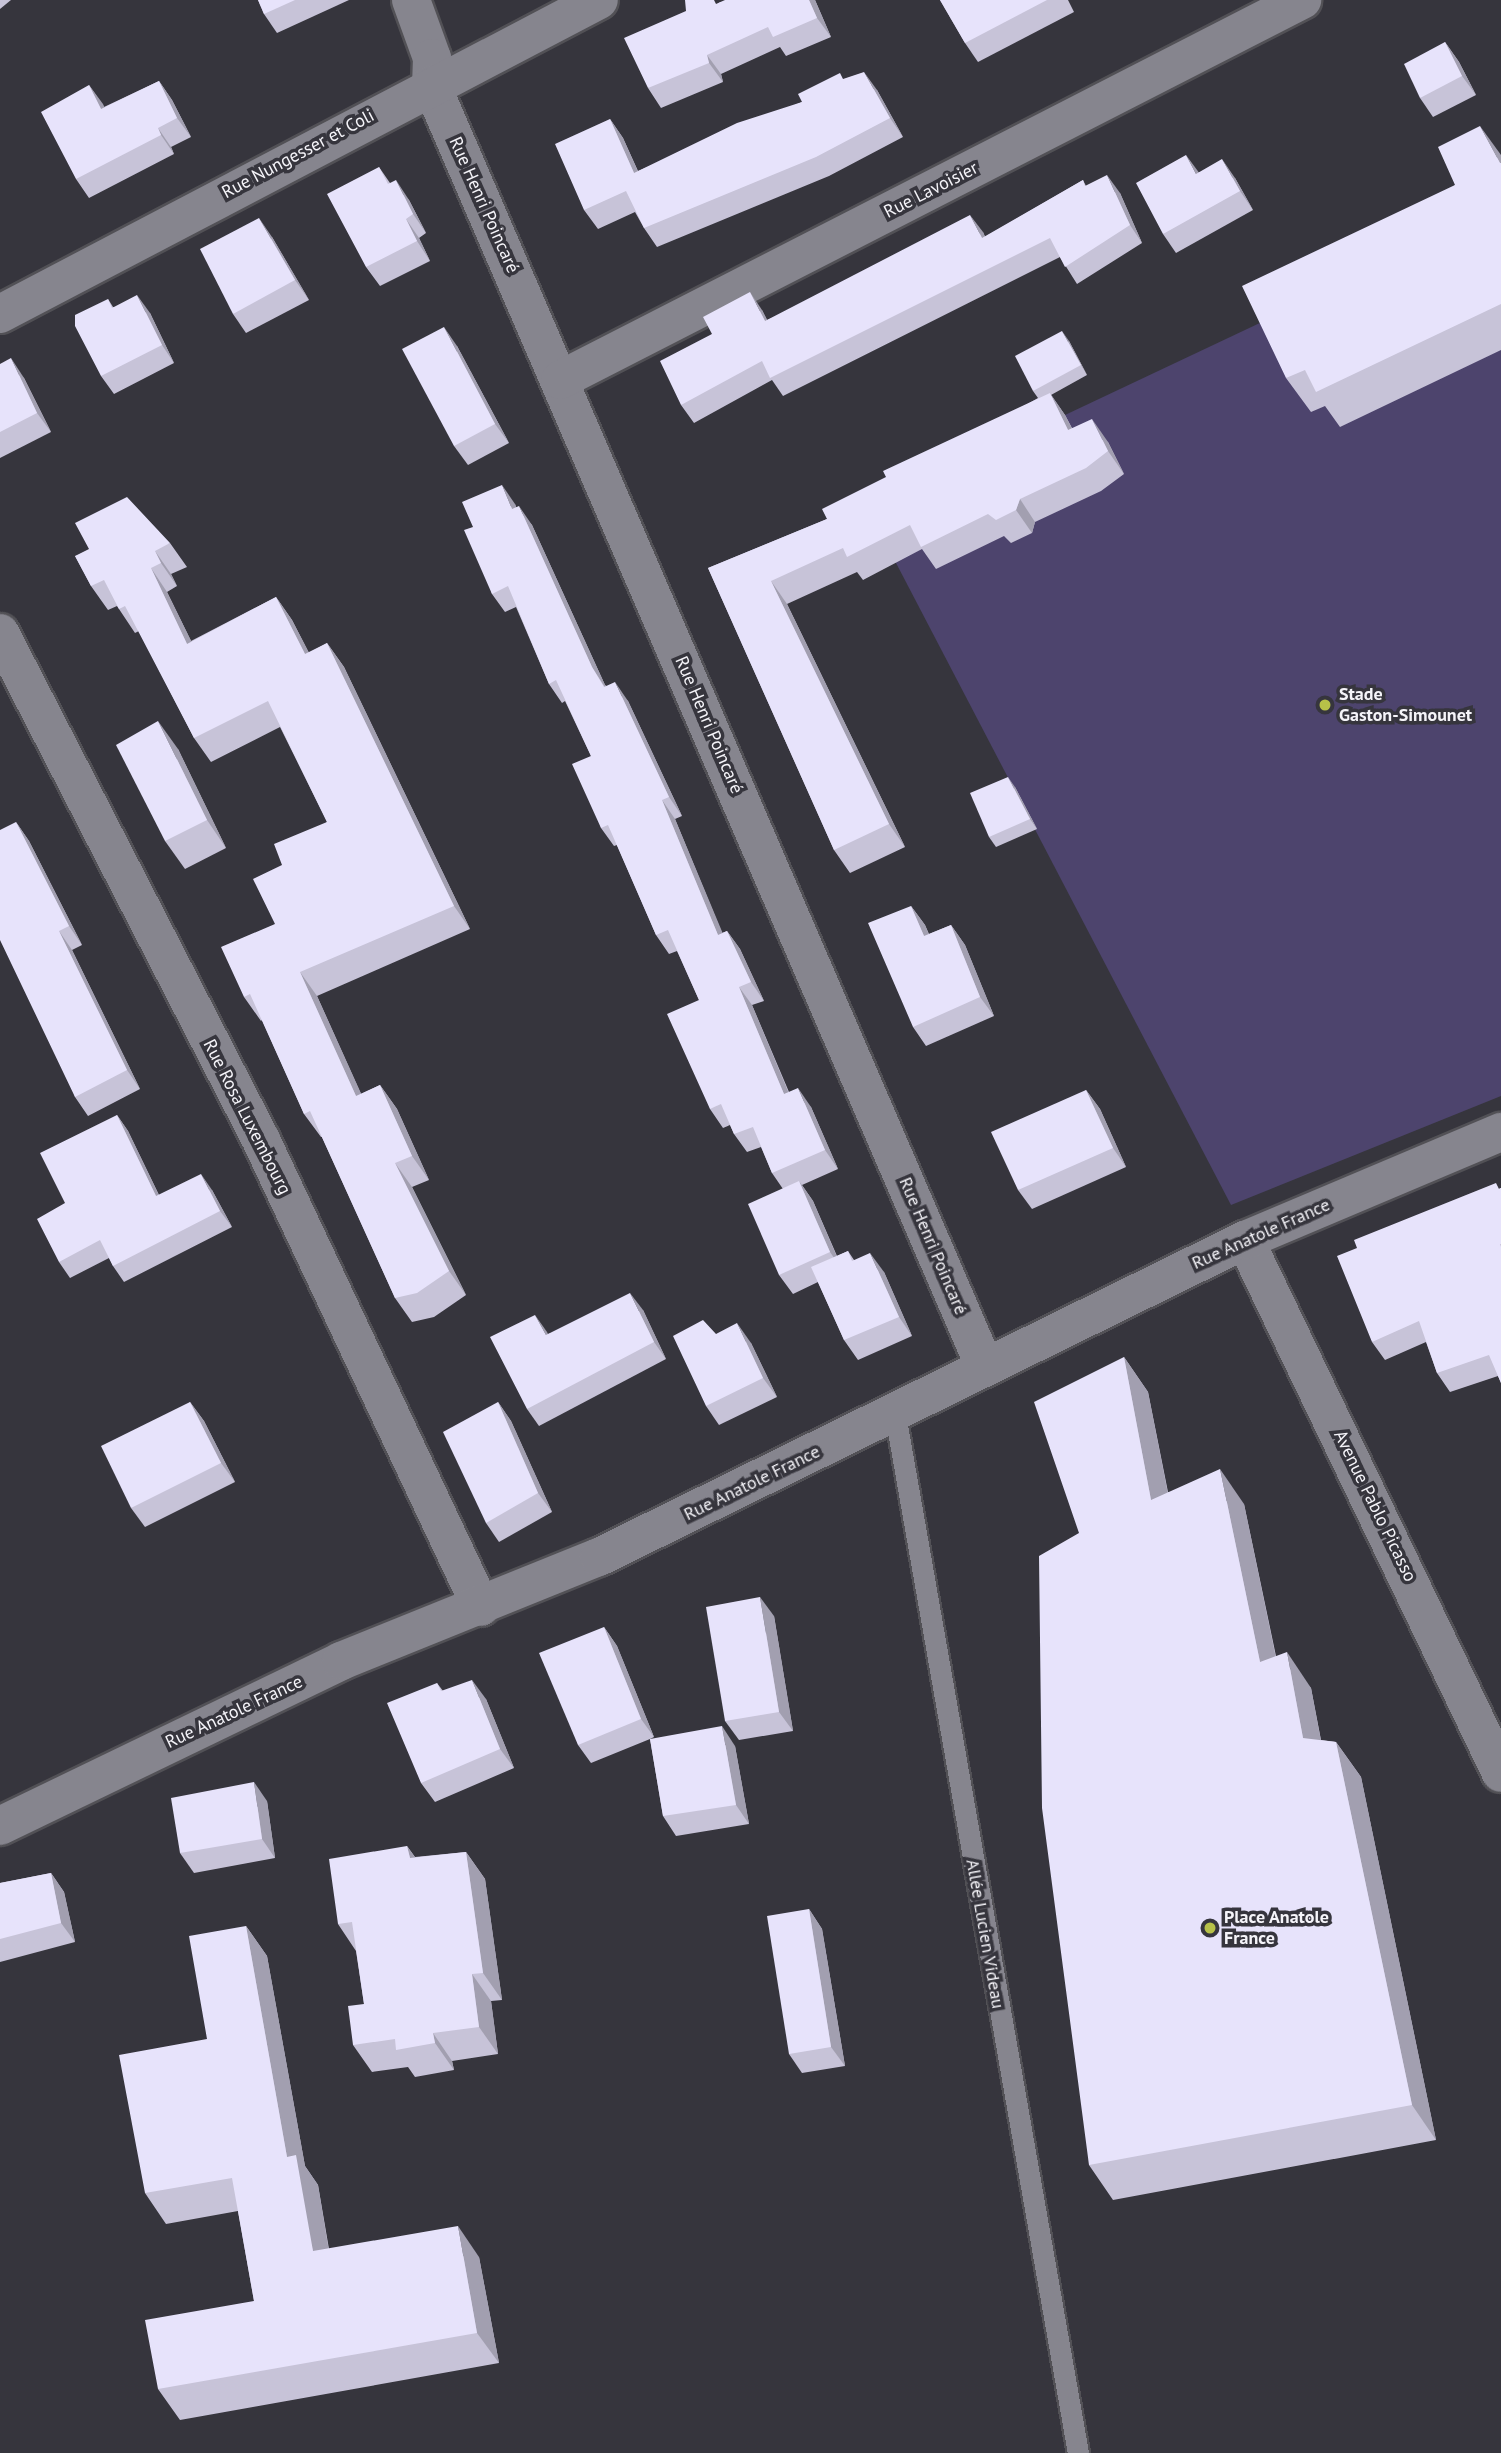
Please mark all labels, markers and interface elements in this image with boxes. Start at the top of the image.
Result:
street label: Rue Nungesser et Coli [218,105,378,203]
street label: Rue Henri Poincaré [444,133,524,277]
street label: Rue Lavoisier [880,157,982,223]
street label: Rue Henri Poincaré [670,653,748,797]
place label: Stade Gaston-Simounet [1339,684,1472,726]
marker: Stade Gaston-Simounet [1317,697,1333,713]
street label: Rue Rosa Luxembourg [199,1036,295,1198]
street label: Rue Henri Poincaré [894,1174,972,1318]
street label: Rue Anatole France [1188,1194,1334,1274]
street label: Avenue Pablo Picasso [1329,1427,1421,1585]
street label: Rue Anatole France [680,1441,824,1525]
street label: Rue Anatole France [162,1671,306,1753]
street label: Allée Lucien Videau [961,1857,1009,2011]
place label: Place Anatole France [1224,1907,1330,1950]
marker: Place Anatole France [1202,1920,1218,1936]

